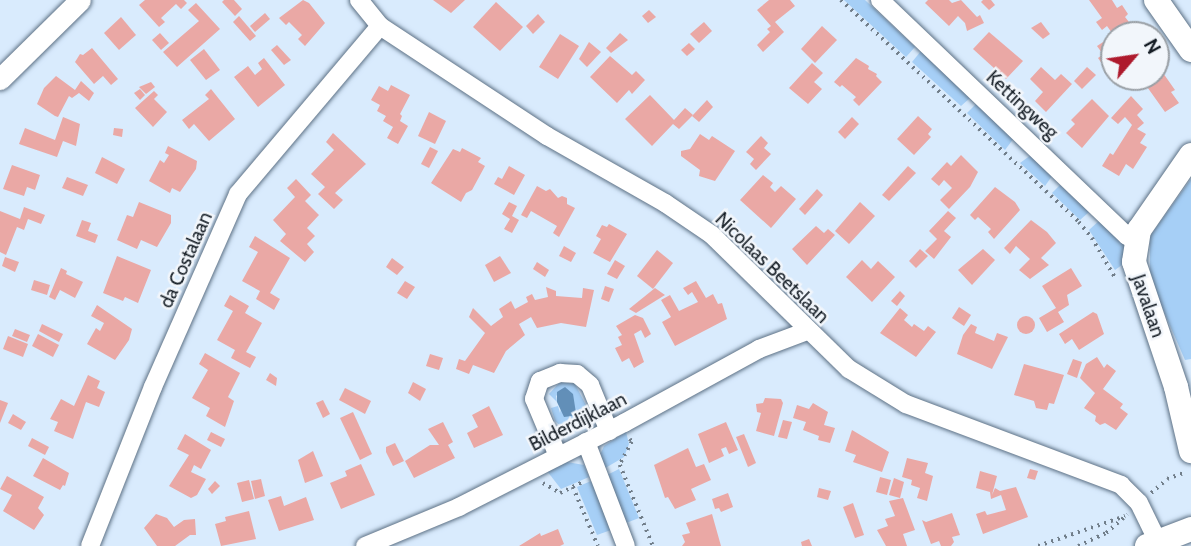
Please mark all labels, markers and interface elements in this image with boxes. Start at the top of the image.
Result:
north arrow [1100,21,1170,91]
text: N [1139,35,1165,58]
street label: Kettingweg [981,66,1063,144]
street label: Nicolaas Beetslaan [710,208,834,328]
street label: da Costalaan [155,209,217,311]
street label: Javalaan [1127,271,1169,341]
street label: Bilderdijklaan [526,388,630,456]

